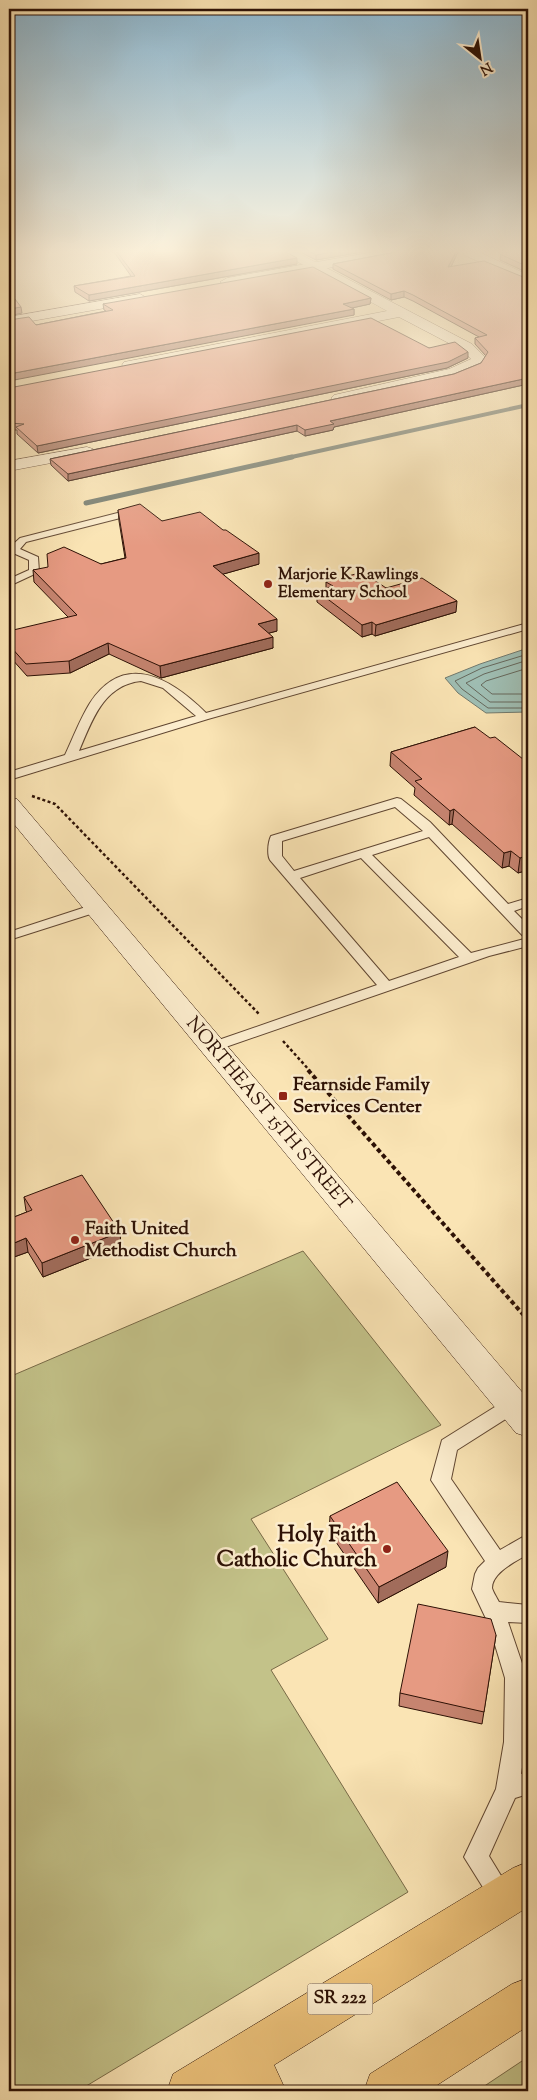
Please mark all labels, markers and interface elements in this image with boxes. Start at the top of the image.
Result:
north arrow [454,32,504,82]
text: N [476,56,495,79]
place label: Marjorie K Rawlings Elementary School [278,564,418,605]
marker: Marjorie K Rawlings Elementary School [262,578,274,590]
street label: NORTHEAST 15TH STREET [179,1011,357,1217]
place label: Fearnside Family Services Center [293,1072,430,1121]
marker: Fearnside Family Services Center [277,1090,289,1102]
place label: Faith United Methodist Church [85,1216,238,1265]
marker: Faith United Methodist Church [69,1234,81,1246]
place label: Holy Faith Catholic Church [216,1520,377,1577]
marker: Holy Faith Catholic Church [381,1543,393,1555]
road number: SR 222 [308,1984,372,2015]

